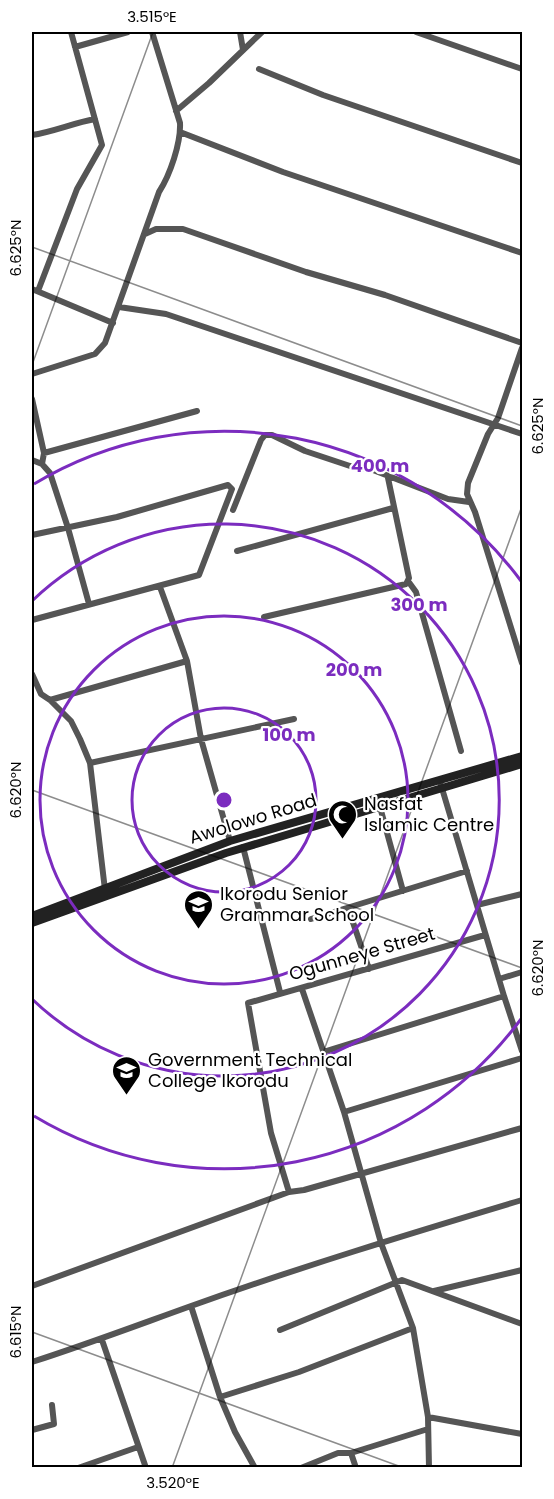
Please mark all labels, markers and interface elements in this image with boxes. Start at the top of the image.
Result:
text: 3.515°E [127,6,177,27]
text: 6.625°N [5,220,26,276]
text: 6.625°N [527,398,548,454]
text: 400 m [351,453,409,478]
text: 300 m [390,592,448,617]
text: 200 m [326,657,382,682]
text: 100 m [262,722,316,747]
text: 6.620°N [5,762,26,818]
street label: Awolowo Road [186,787,320,850]
centre of rings [214,790,234,810]
place label: Nasfat Islamic Centre [364,791,494,837]
mosque icon: Nasfat Islamic Centre [327,798,359,840]
place label: Ikorodu Senior Grammar School [220,881,374,927]
school or university icon: Ikorodu Senior Grammar School [183,888,215,930]
street label: Ogunneye Street [286,921,438,986]
text: 6.620°N [527,940,548,996]
place label: Government Technical College Ikorodu [148,1047,352,1093]
school or university icon: Government Technical College Ikorodu [111,1054,143,1096]
text: 6.615°N [5,1305,26,1359]
text: 3.520°E [146,1472,200,1493]

